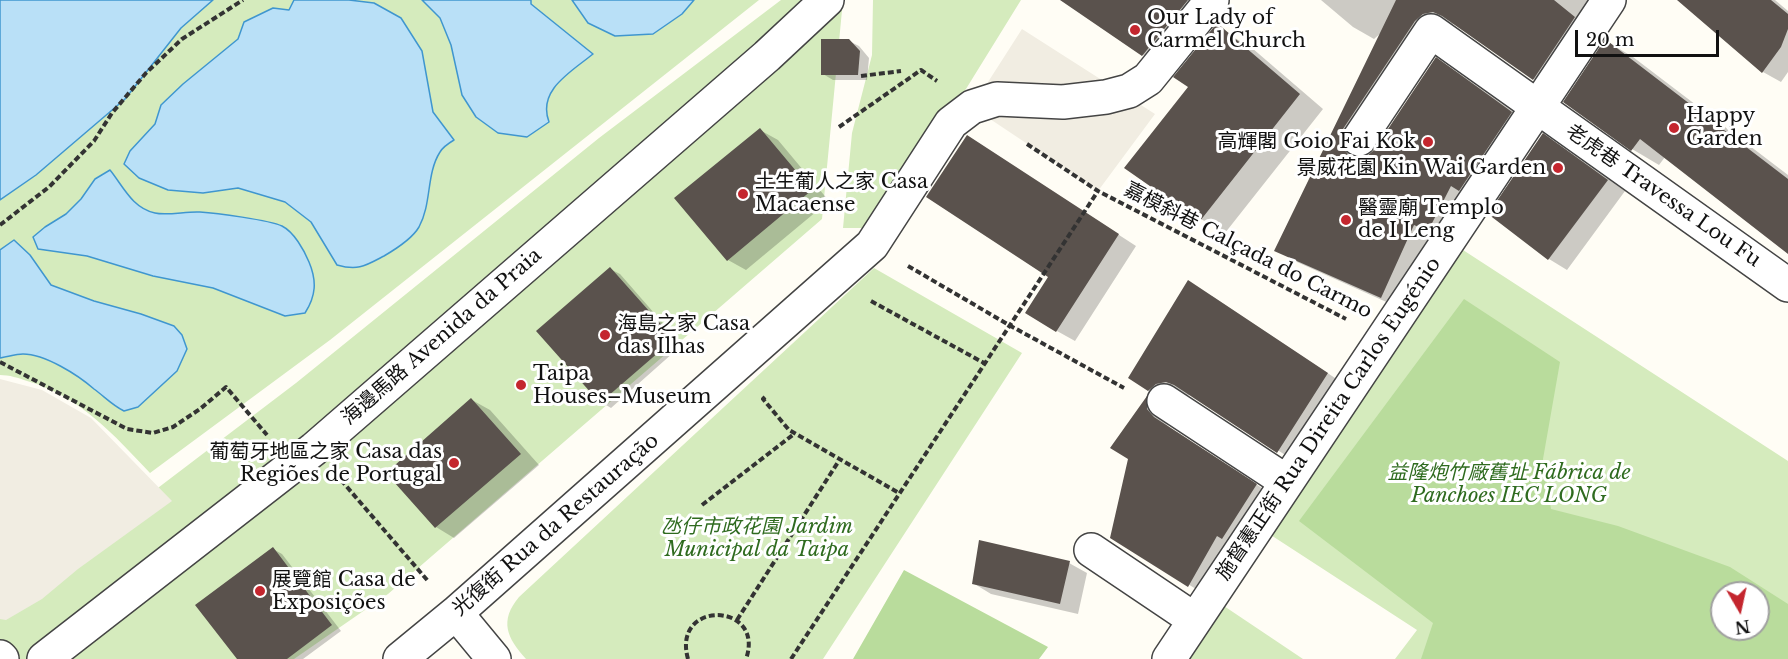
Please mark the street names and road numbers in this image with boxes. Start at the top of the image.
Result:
street label: 老虎巷 Travessa Lou Fu [1561,120,1765,272]
street label: 嘉模斜巷 Calçada do Carmo [1120,178,1376,324]
street label: 海邊馬路 Avenida da Praia [337,244,547,430]
street label: 施督憲正街 Rua Direita Carlos Eugénio [1212,253,1446,585]
street label: 光復街 Rua da Restauração [448,429,664,621]

